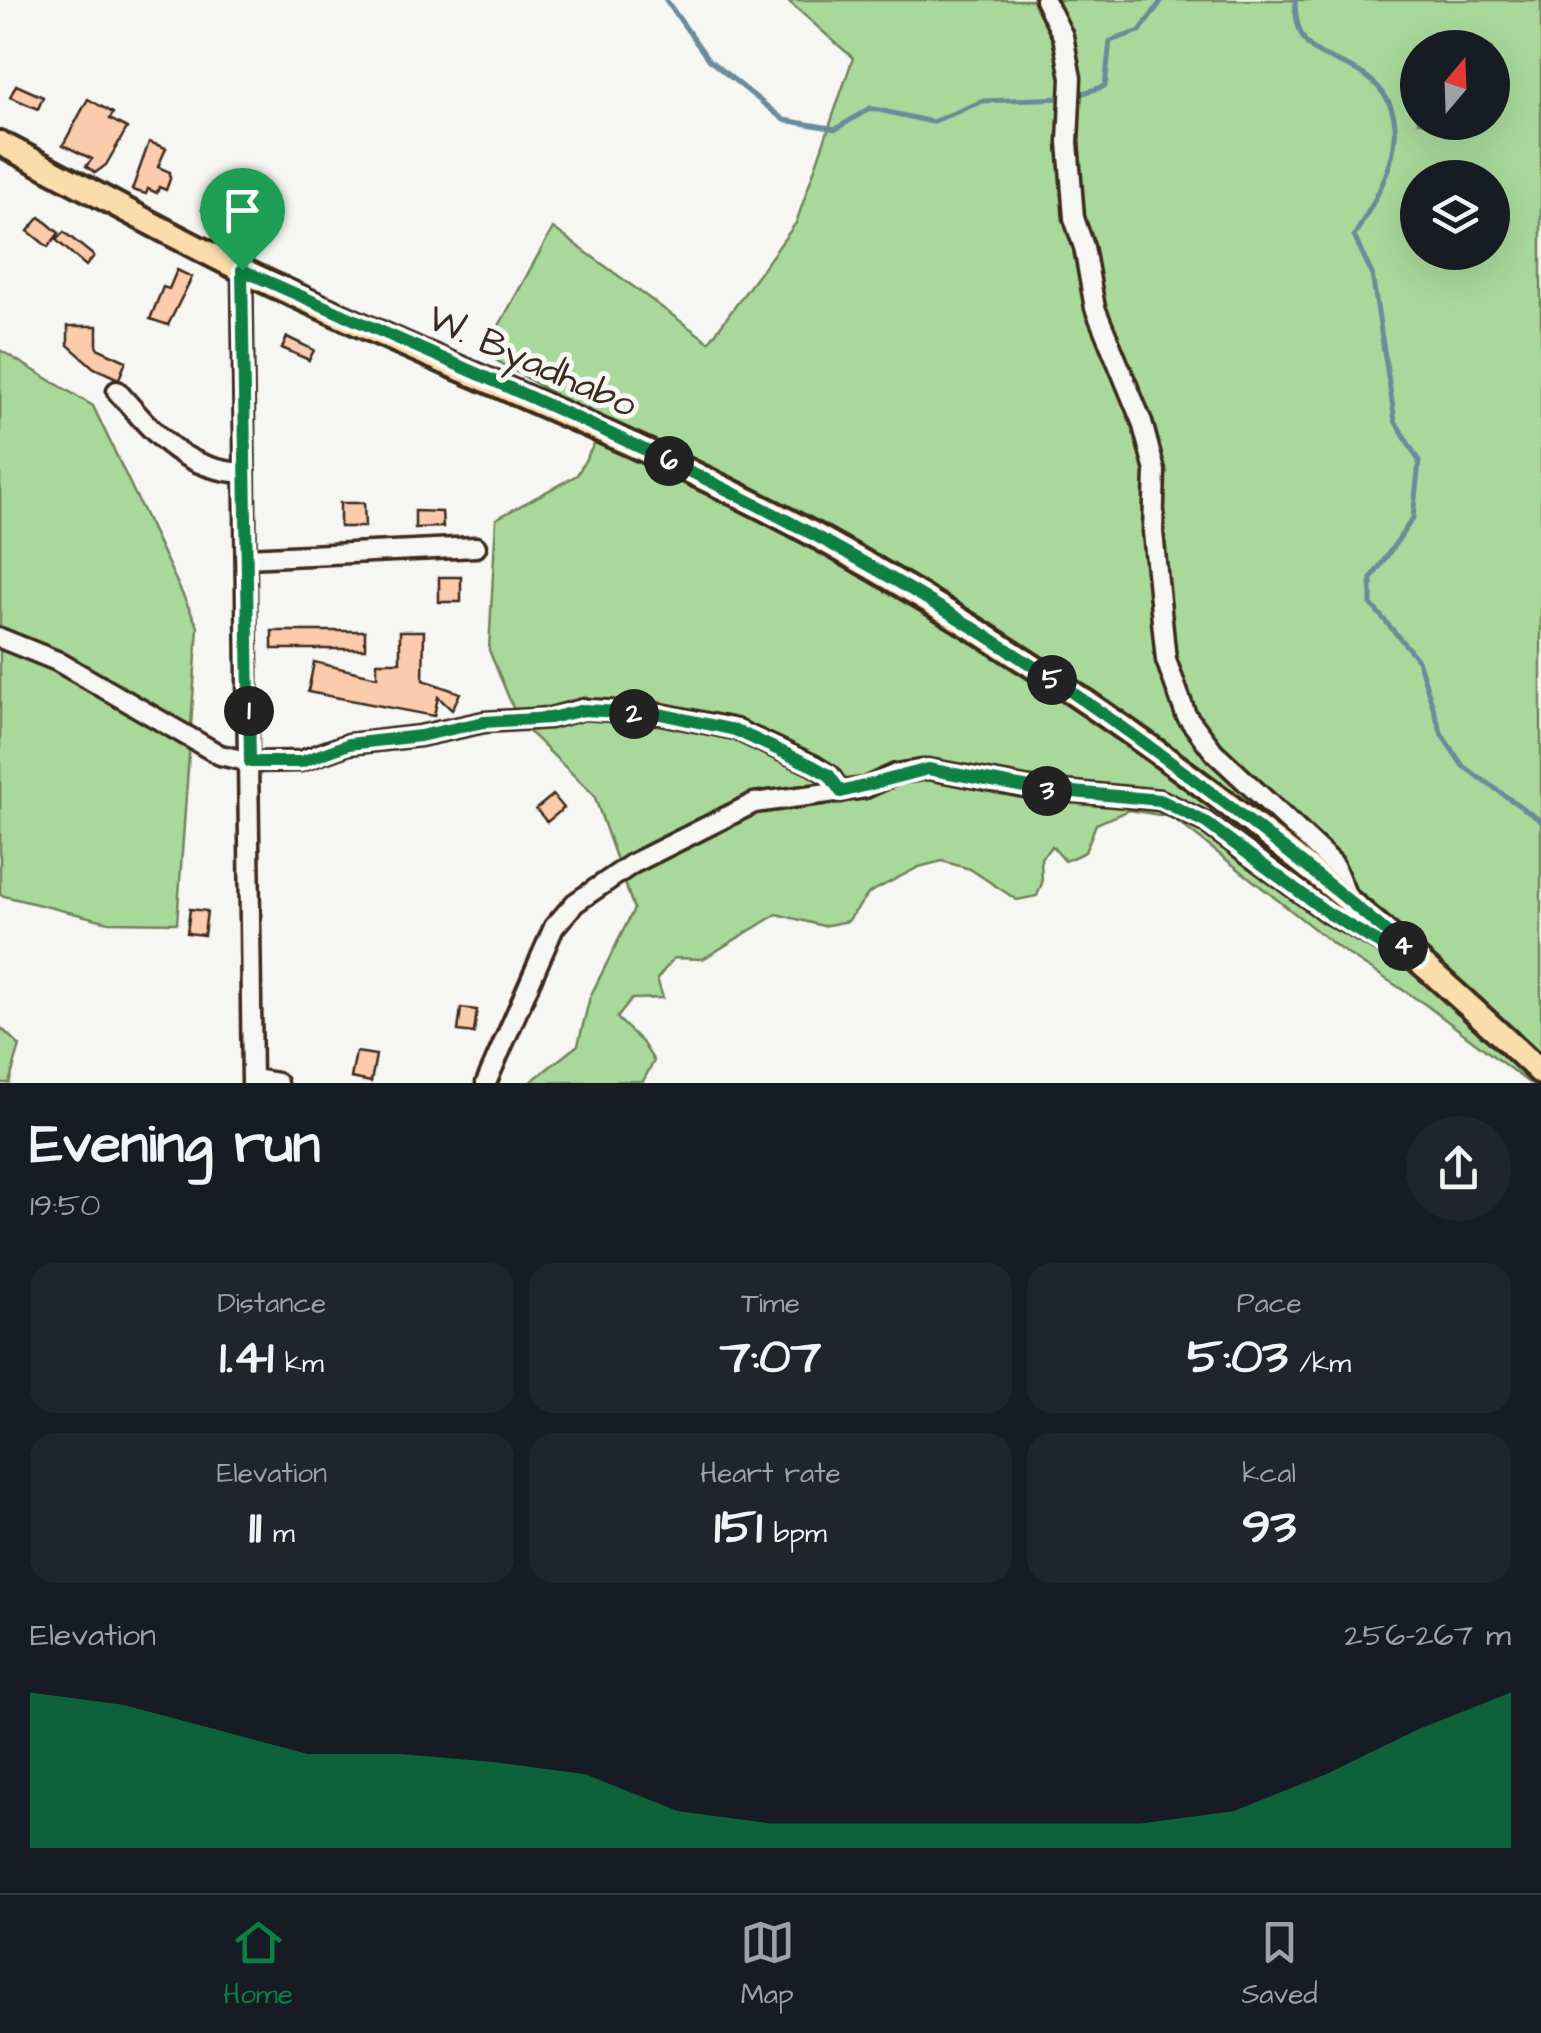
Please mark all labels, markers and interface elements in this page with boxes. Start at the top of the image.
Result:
north arrow [1400,30,1510,140]
map controls [1400,30,1510,270]
button: layers [1400,160,1510,270]
pin [200,168,285,271]
icon: arrive [215,183,270,238]
street label: W. Byadhabo [419,293,645,432]
pin: 6 [644,436,694,486]
text: 6 [660,441,678,480]
pin: 5 [1027,655,1077,705]
text: 5 [1042,660,1062,699]
pin: 1 [224,686,274,736]
pin: 2 [609,689,659,739]
text: 1 [247,691,251,730]
text: 2 [626,694,642,733]
pin: 3 [1022,766,1072,816]
text: 3 [1040,771,1054,810]
pin: 4 [1378,921,1428,971]
text: 4 [1393,926,1413,965]
text: Evening run [30,1107,320,1183]
button: share [1406,1116,1511,1221]
text: 19:50 [30,1183,101,1228]
text: Distance [217,1284,326,1323]
text: Time [741,1284,800,1323]
text: Pace [1237,1284,1302,1323]
text: 1.41 [220,1323,274,1392]
text: 7:07 [720,1323,821,1392]
text: 5:03 [1187,1323,1288,1392]
text: km [274,1344,324,1383]
text: /km [1288,1344,1351,1383]
text: Elevation [217,1454,327,1493]
text: Heart rate [700,1454,841,1493]
text: kcal [1242,1454,1296,1493]
text: 11 [249,1493,262,1562]
text: 151 [714,1493,762,1562]
text: 93 [1242,1493,1296,1562]
text: m [262,1514,295,1553]
text: bpm [762,1514,827,1553]
text: Elevation [30,1613,156,1658]
text: 256–267 m [1344,1613,1511,1658]
tab: Home [223,1915,293,2014]
tab: Map [740,1915,795,2014]
tab: Saved [1241,1915,1318,2014]

